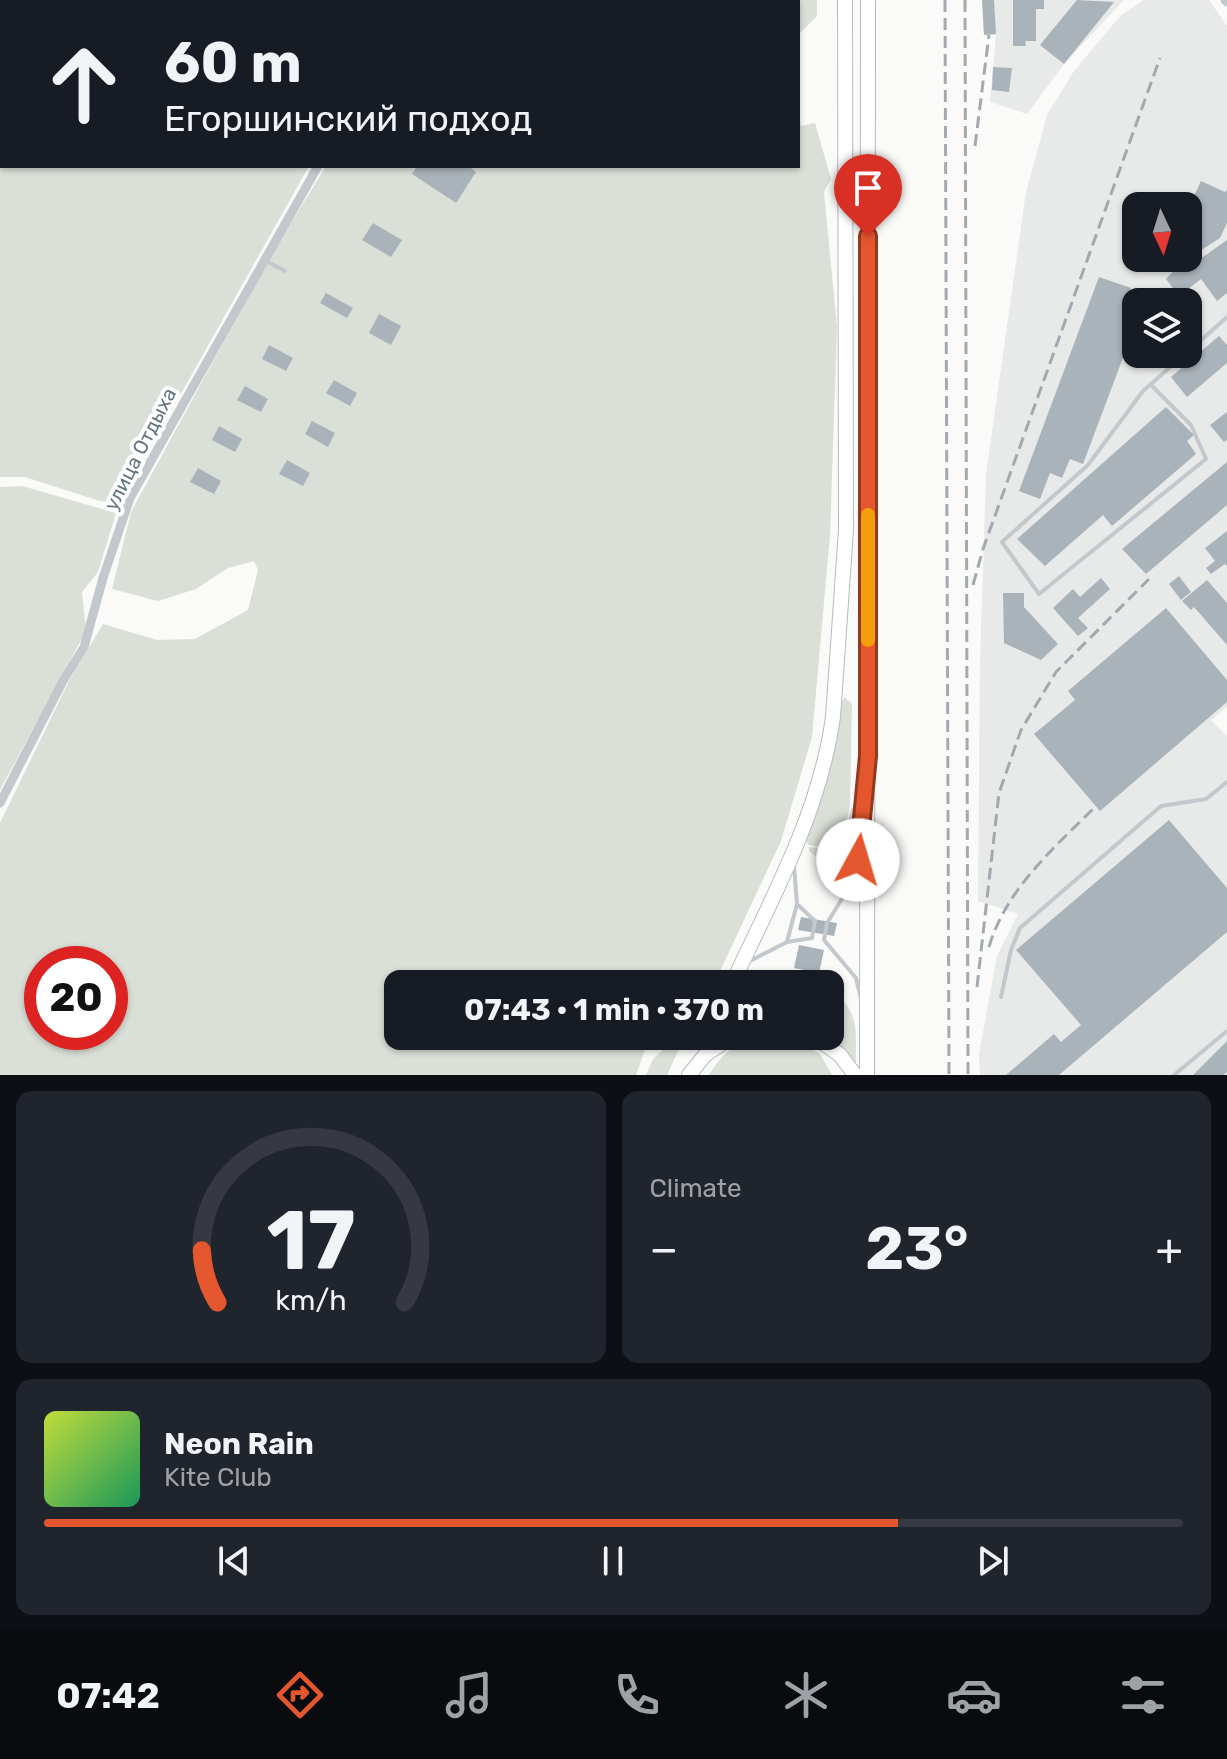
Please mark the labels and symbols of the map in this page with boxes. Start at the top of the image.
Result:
pin [834,154,902,236]
north arrow [1122,192,1202,272]
street label: улица Отдыха [99,384,181,514]
position arrow [816,818,900,902]
speed limit sign: 20 [24,946,128,1050]

